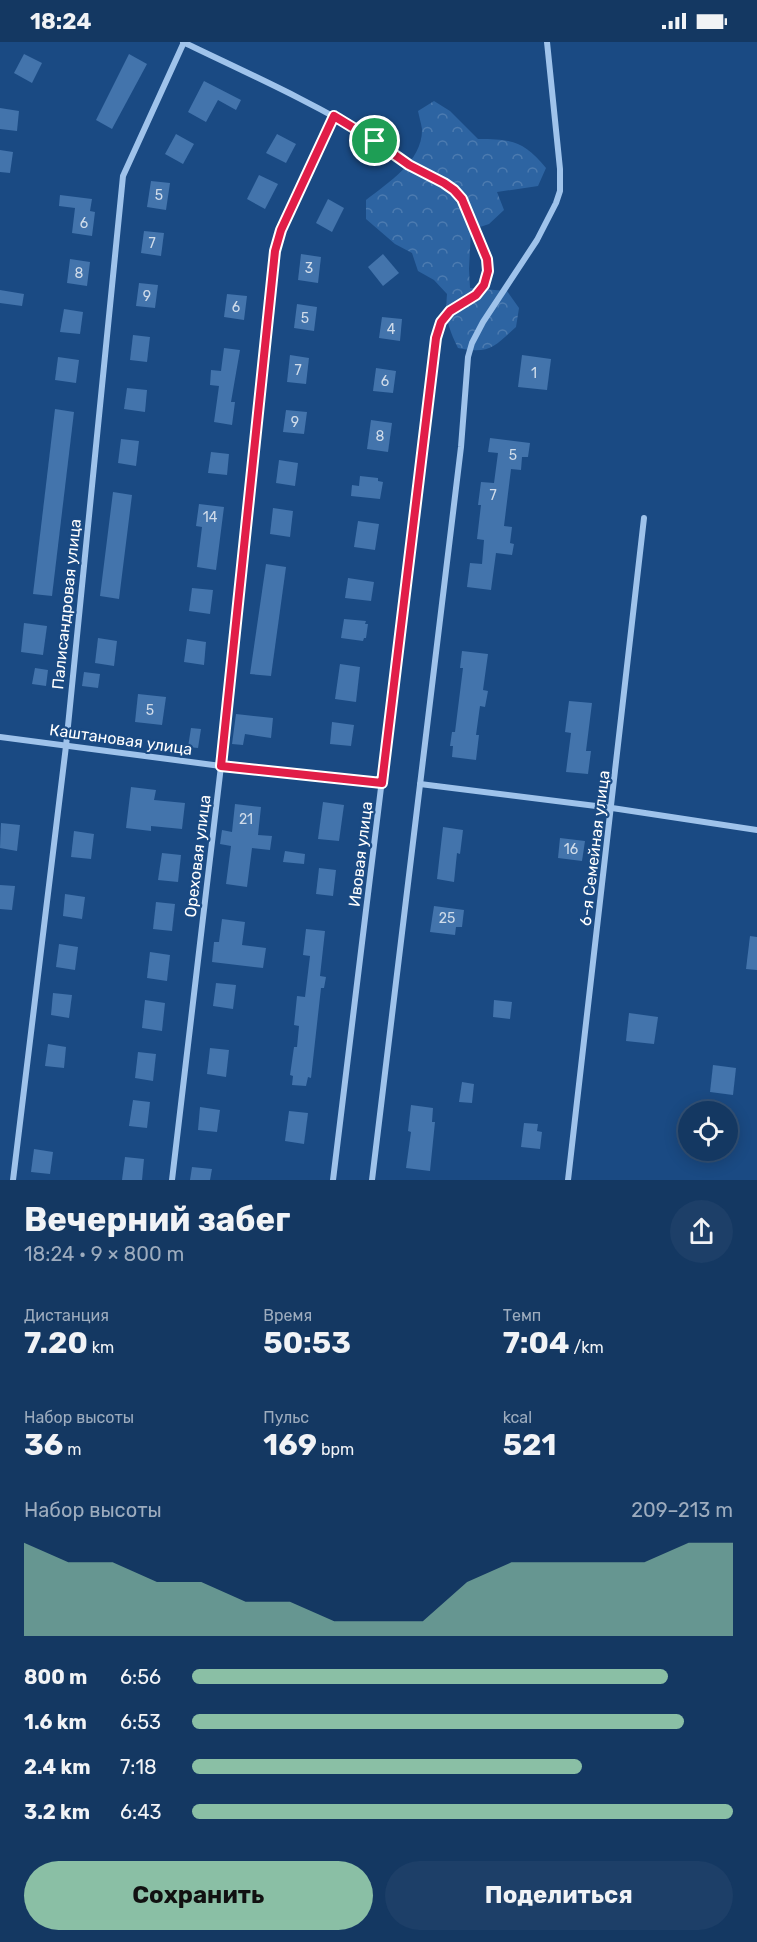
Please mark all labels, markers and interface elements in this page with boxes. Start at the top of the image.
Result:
text: 18:24 [30,8,91,35]
pin [349,115,400,166]
icon: arrive [358,124,391,157]
house number: 5 [155,187,163,204]
house number: 6 [80,215,88,232]
house number: 7 [148,235,156,252]
house number: 3 [305,260,313,277]
house number: 8 [75,265,84,282]
house number: 9 [143,288,151,305]
house number: 6 [232,299,240,316]
house number: 5 [301,310,309,327]
house number: 4 [387,321,396,338]
house number: 7 [294,362,302,379]
house number: 1 [531,365,537,382]
house number: 6 [381,373,389,390]
house number: 9 [291,414,299,431]
house number: 8 [376,428,385,445]
house number: 5 [509,447,517,464]
house number: 7 [489,487,497,504]
house number: 14 [203,509,218,526]
street label: Палисандровая улица [48,518,85,690]
house number: 5 [146,702,154,719]
street label: Каштановая улица [48,720,194,759]
street label: 6-я Семейная улица [576,769,613,927]
street label: Ореховая улица [181,794,214,919]
street label: Ивовая улица [345,800,376,908]
house number: 21 [239,811,253,828]
house number: 16 [564,841,578,858]
house number: 25 [439,910,455,927]
map controls [678,1101,738,1161]
button: locate [678,1101,738,1161]
text: Вечерний забег [24,1200,290,1239]
button: share [670,1200,733,1263]
text: 18:24 · 9 × 800 m [24,1242,184,1266]
text: Дистанция [24,1306,109,1325]
text: Время [263,1306,312,1325]
text: Темп [503,1306,541,1325]
text: 7.20 [24,1325,88,1361]
text: 50:53 [263,1325,351,1361]
text: 7:04 [503,1325,570,1361]
text: km [88,1338,114,1357]
text: /km [570,1338,604,1357]
text: Набор высоты [24,1408,134,1427]
text: Пульс [263,1408,309,1427]
text: kcal [503,1408,532,1427]
text: 36 [24,1427,63,1463]
text: 169 [263,1427,317,1463]
text: 521 [503,1427,556,1463]
text: m [63,1440,81,1459]
text: bpm [317,1440,354,1459]
text: Набор высоты [24,1498,162,1522]
text: 209–213 m [631,1498,733,1522]
text: 800 m [24,1665,87,1689]
text: 6:56 [120,1665,161,1689]
text: 1.6 km [24,1710,87,1734]
text: 6:53 [120,1710,161,1734]
text: 2.4 km [24,1755,90,1779]
text: 7:18 [120,1755,157,1779]
text: 3.2 km [24,1800,90,1824]
text: 6:43 [120,1800,162,1824]
button: Сохранить [24,1861,373,1930]
button: Поделиться [385,1861,733,1930]

